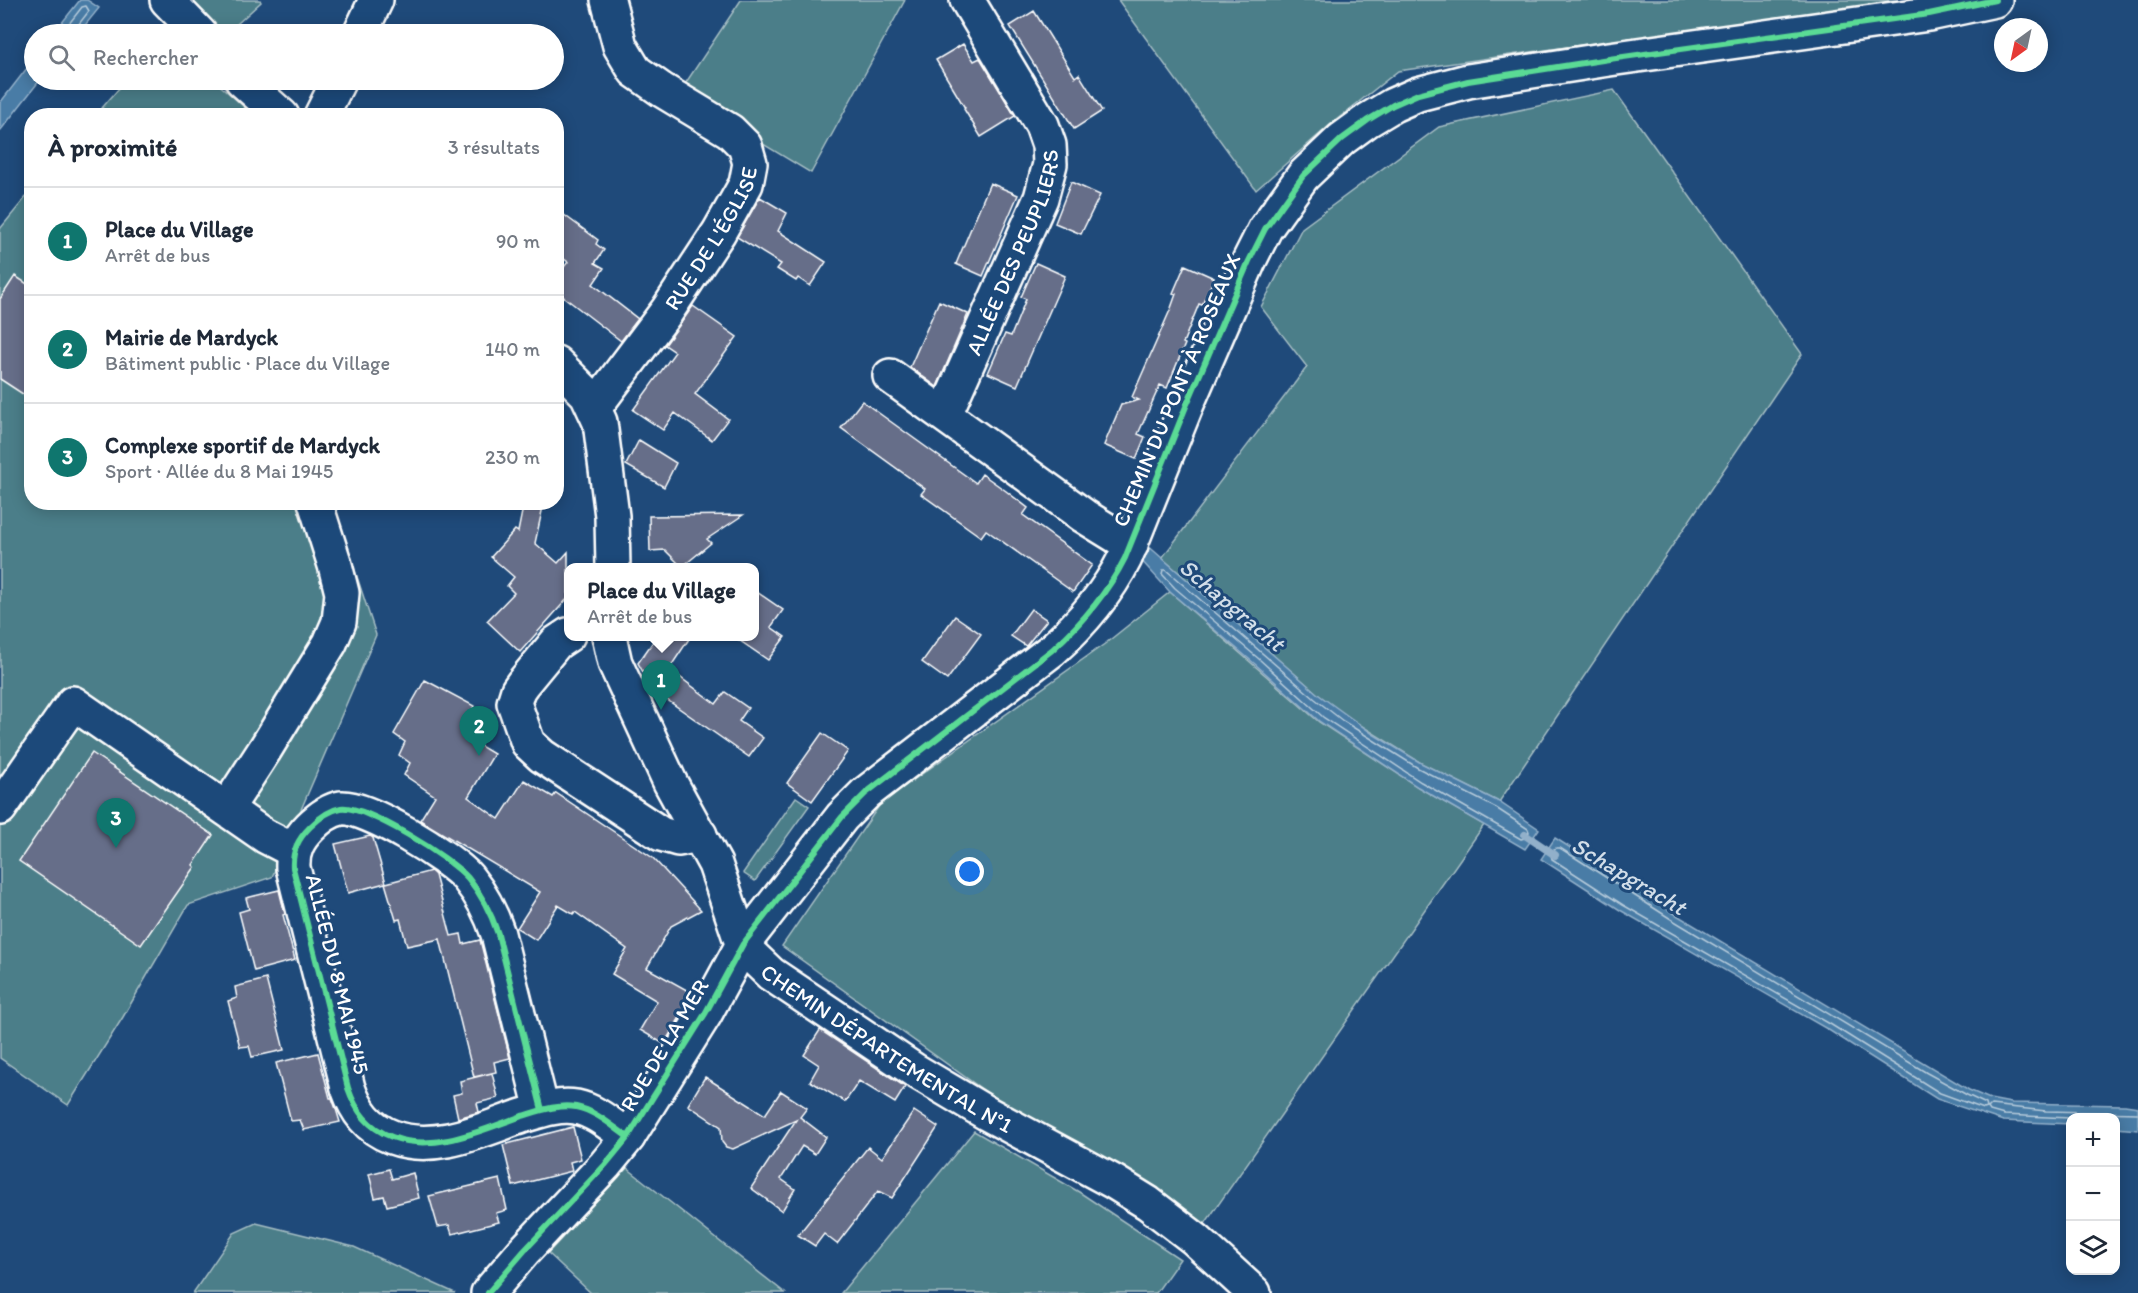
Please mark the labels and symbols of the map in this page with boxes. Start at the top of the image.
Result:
north arrow [1994,18,2048,72]
street label: ALLÉE DES PEUPLIERS [960,149,1064,359]
street label: RUE DE L'ÉGLISE [658,164,763,315]
street label: CHEMIN DU PONT À ROSEAUX [1107,249,1247,531]
water label: Schapgracht [1174,552,1292,658]
pin: 1 [642,660,680,710]
pin: 2 [460,706,498,756]
pin: 3 [96,798,136,848]
water label: Schapgracht [1567,830,1694,922]
your location [955,857,984,886]
street label: ALLÉE DU 8 MAI 1945 [300,871,375,1077]
street label: CHEMIN DÉPARTEMENTAL N°1 [755,958,1017,1139]
street label: RUE DE LA MER [614,974,715,1116]

